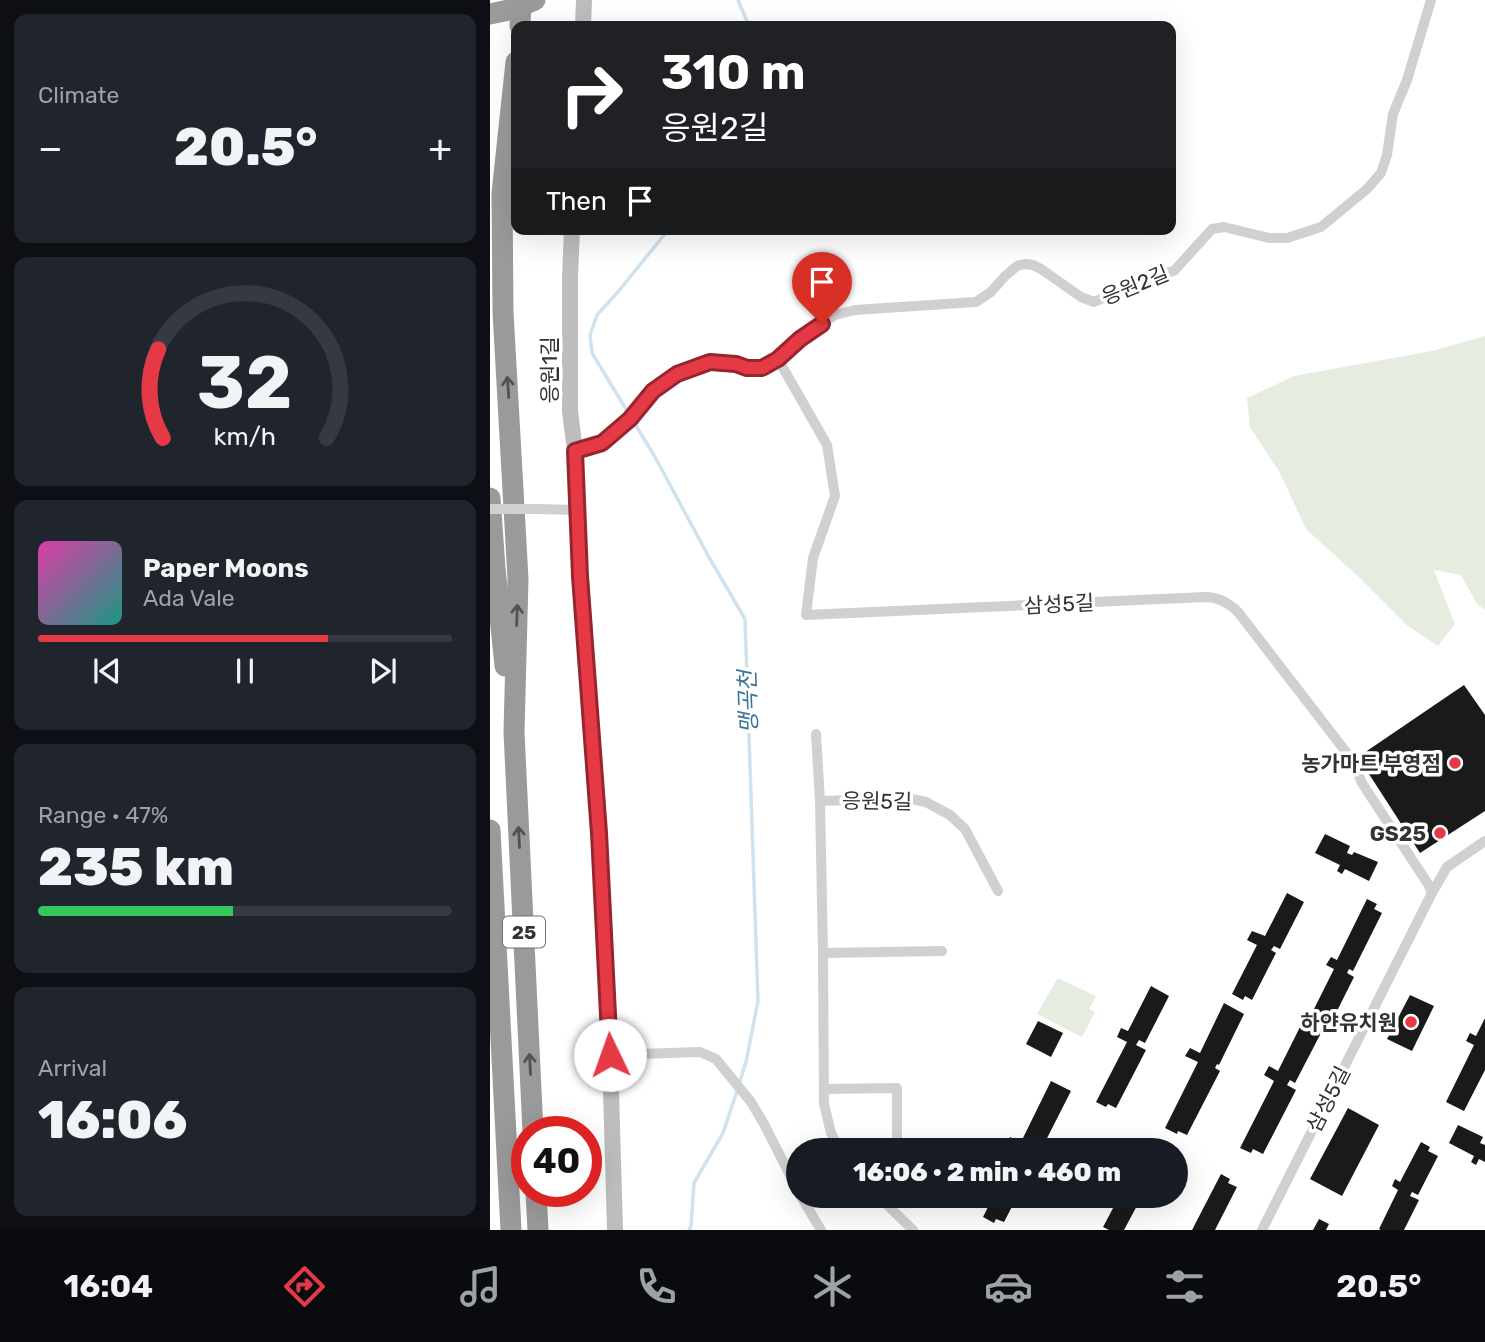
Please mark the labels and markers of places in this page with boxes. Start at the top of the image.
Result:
pin [792,252,852,324]
place label: 농가마트 부영점 [1301,751,1441,776]
marker: 농가마트 부영점 [1447,755,1463,771]
place label: GS25 [1370,821,1426,846]
marker: GS25 [1432,825,1448,841]
place label: 하얀유치원 [1300,1010,1397,1035]
marker: 하얀유치원 [1403,1014,1419,1030]

